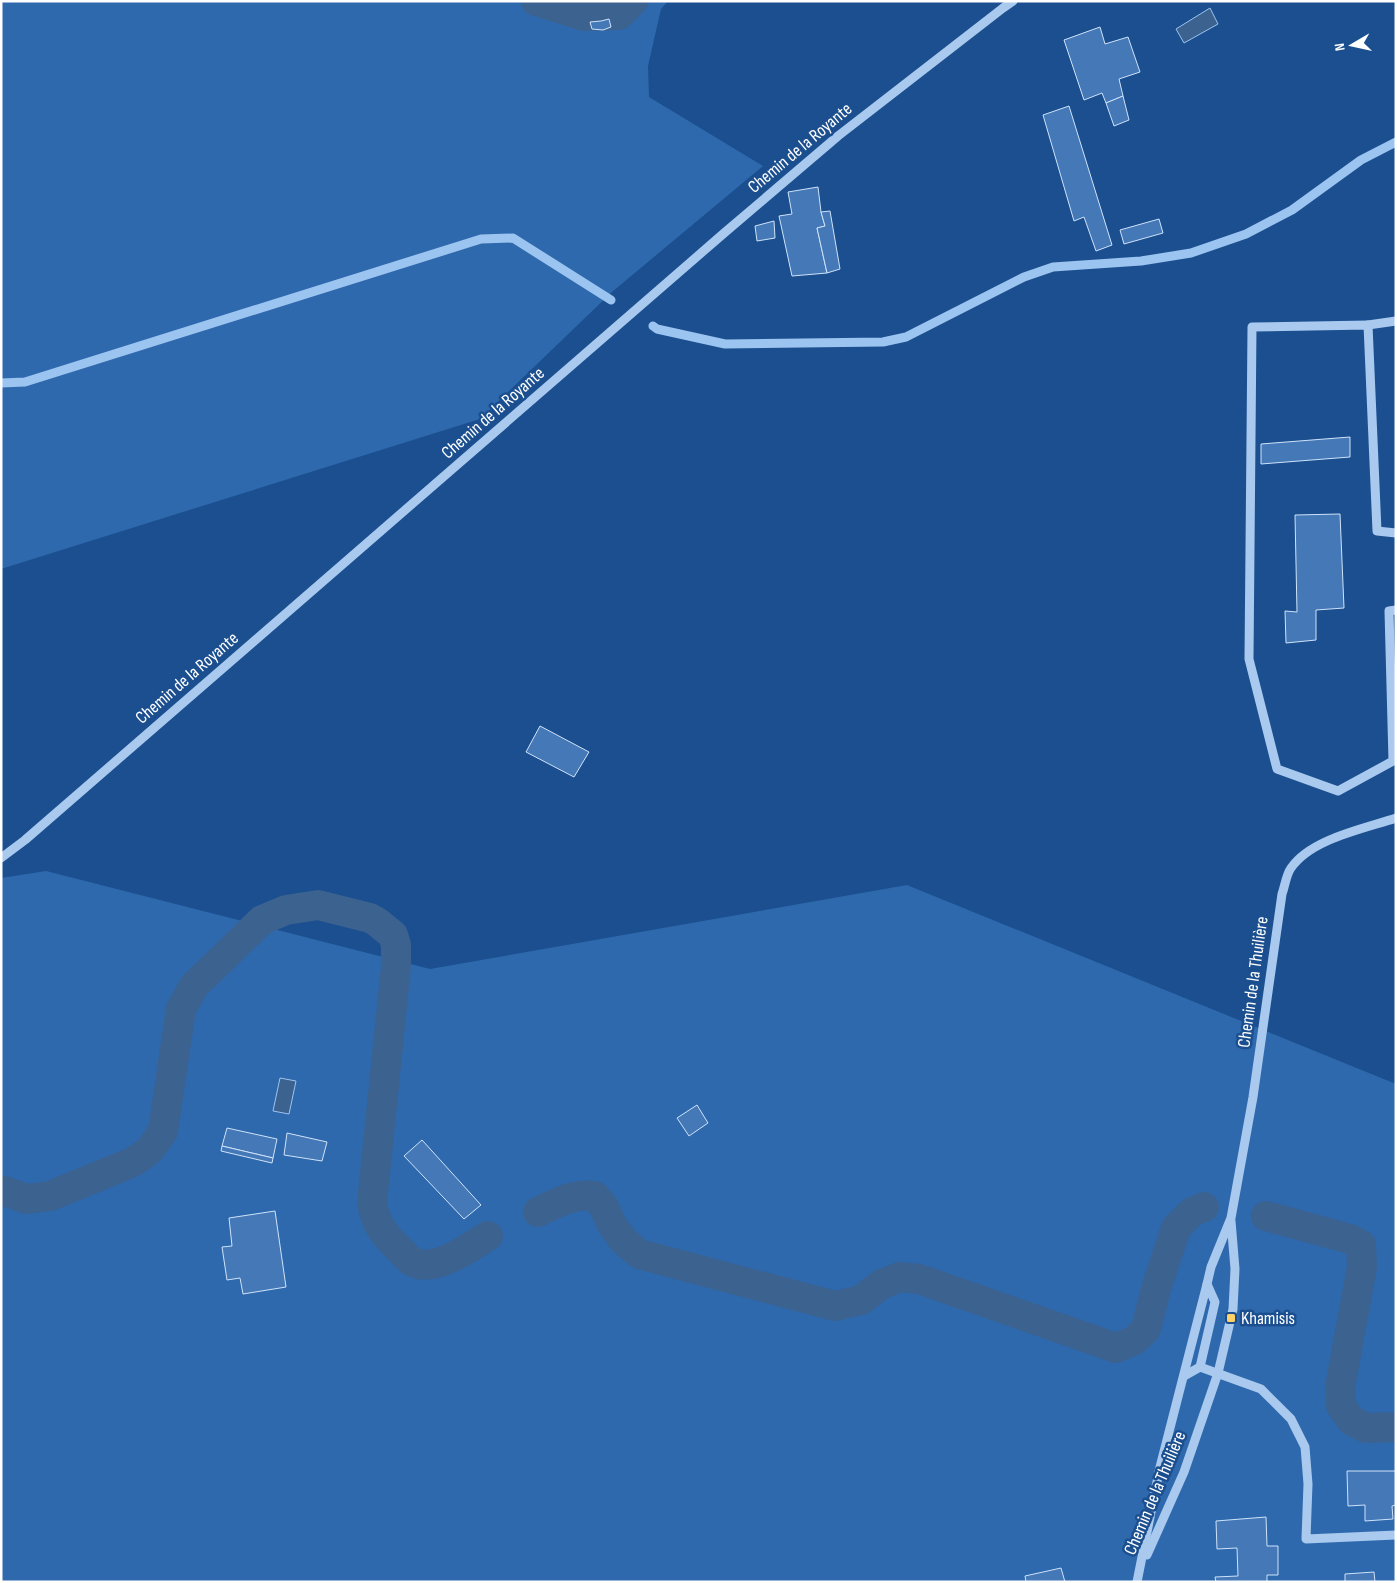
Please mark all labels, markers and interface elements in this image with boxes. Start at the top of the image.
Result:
north arrow [1327,20,1377,70]
text: N [1331,42,1349,52]
street label: Chemin de la Royante [744,98,856,198]
street label: Chemin de la Royante [437,363,549,463]
street label: Chemin de la Royante [131,628,243,728]
street label: Chemin de la Thuilière [1233,915,1273,1049]
place label: Khamisis [1241,1308,1295,1329]
marker: Khamisis [1225,1312,1237,1324]
street label: Chemin de la Thuilière [1120,1428,1190,1558]

